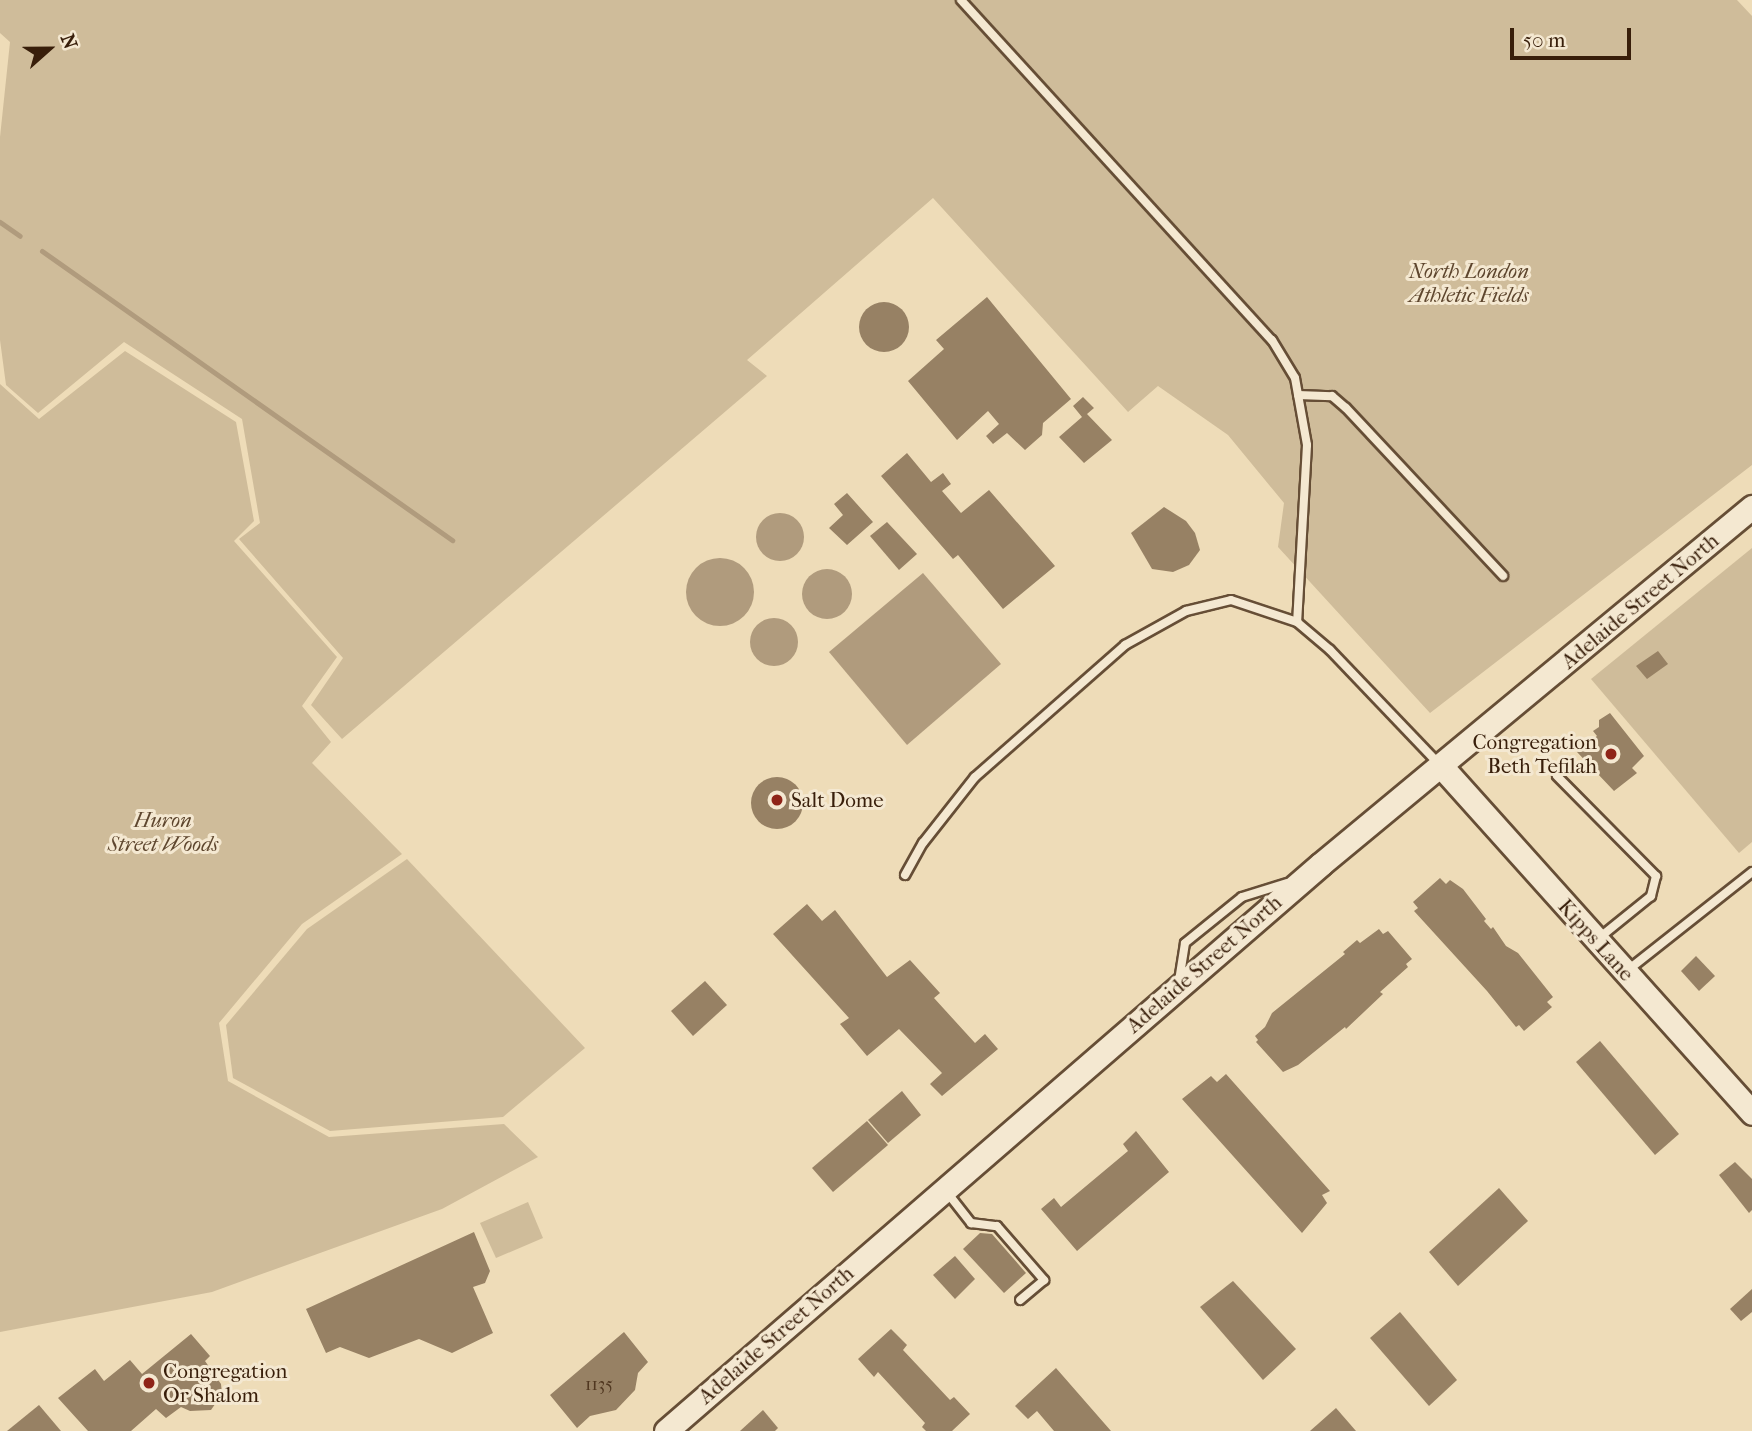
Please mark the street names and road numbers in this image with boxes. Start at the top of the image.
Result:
street label: Adelaide Street North [1556,528,1724,674]
street label: Adelaide Street North [1121,890,1287,1038]
street label: Kipps Lane [1553,894,1639,986]
street label: Adelaide Street North [693,1261,859,1409]

